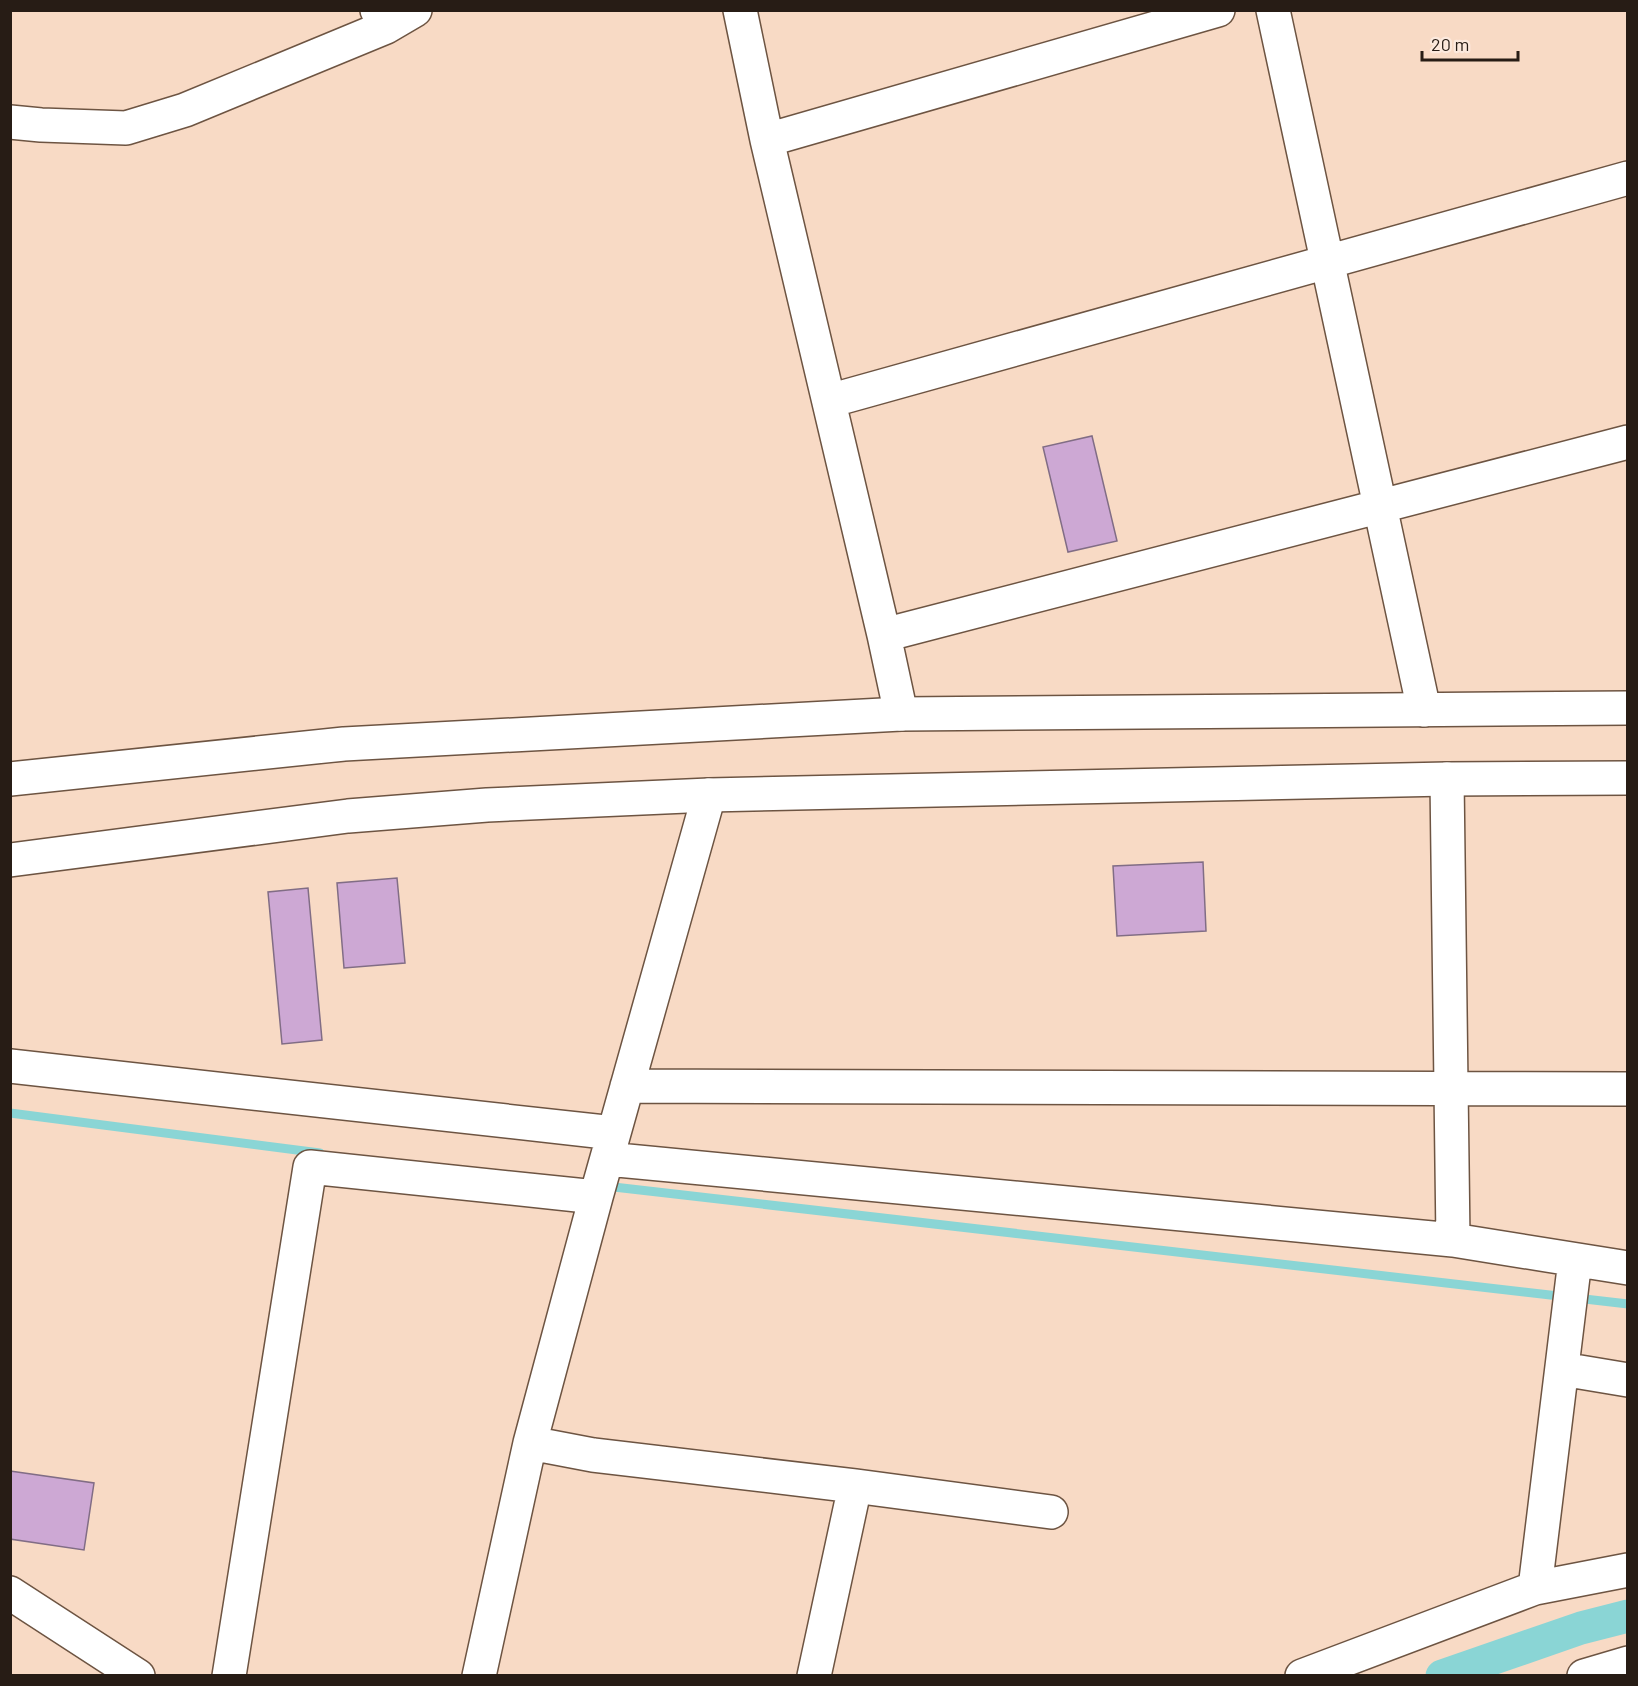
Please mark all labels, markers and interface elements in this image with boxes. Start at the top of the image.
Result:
scale bar [1422,24,1518,62]
text: 20 m [1431,33,1469,55]

